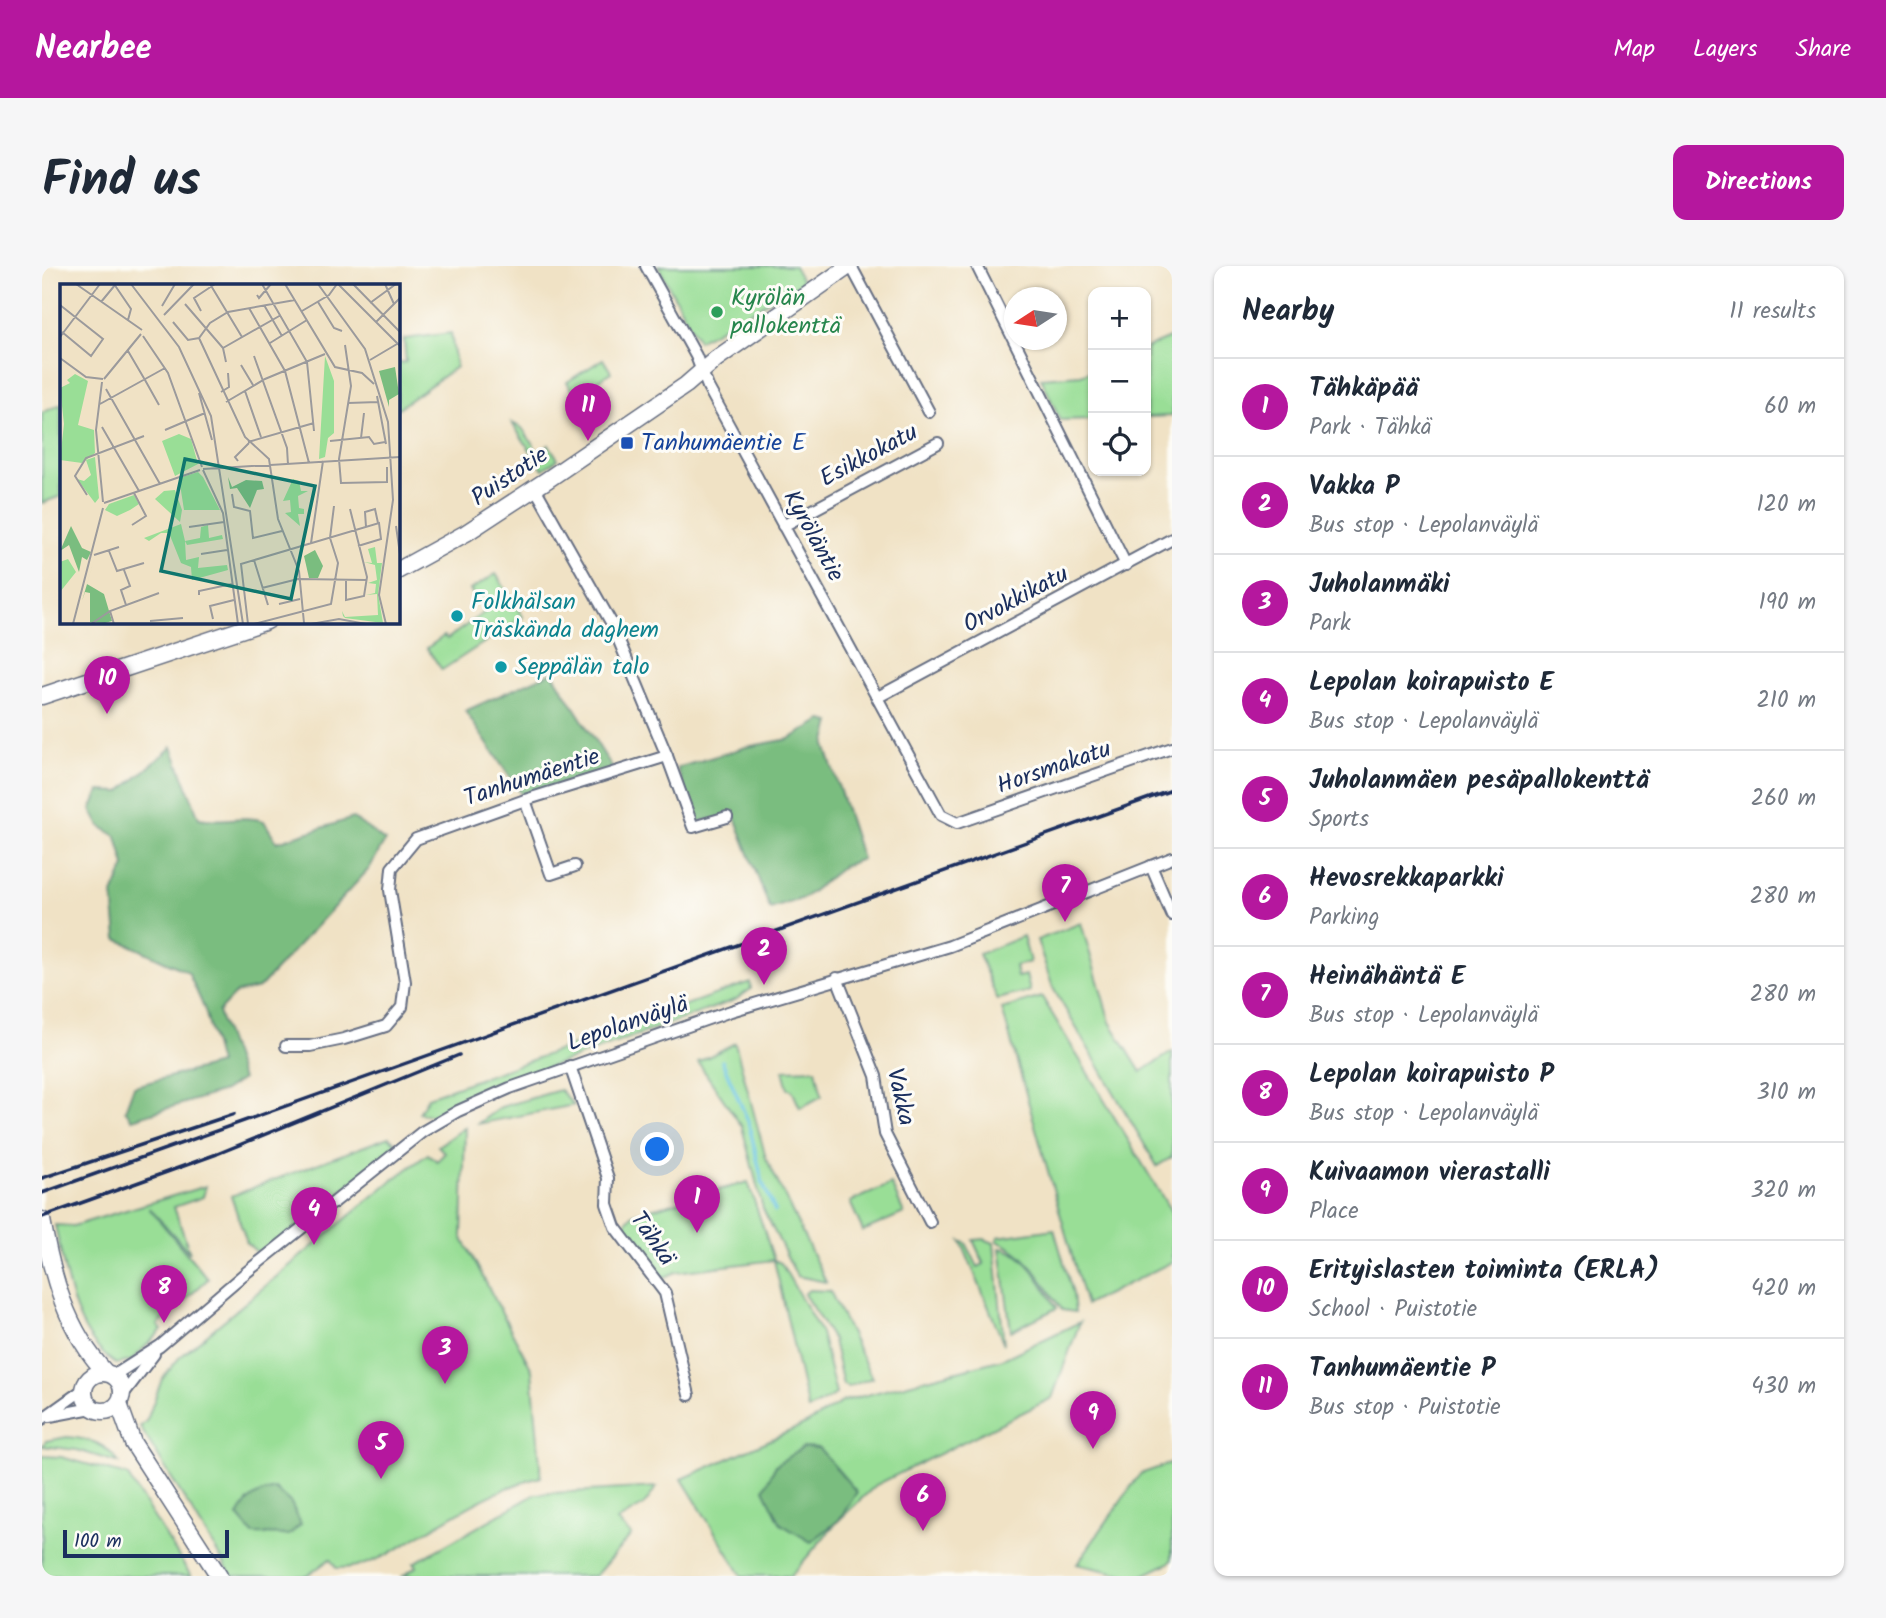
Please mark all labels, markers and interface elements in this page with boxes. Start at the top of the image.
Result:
text: Nearbee [35,23,152,76]
text: Map [1613,30,1655,69]
text: Layers [1693,30,1757,69]
text: Share [1795,30,1851,69]
text: Find us [42,143,200,221]
button: Directions [1673,145,1844,220]
place label: Kyrölän pallokenttä [730,279,843,346]
inset map [60,284,399,623]
north arrow [1004,287,1067,350]
map controls [1088,287,1151,476]
button: + [1088,287,1151,350]
text: Nearby [1242,288,1334,336]
text: 11 results [1729,294,1816,330]
marker: Kyrölän pallokenttä [709,304,725,320]
button: − [1088,350,1151,413]
text: Tähkäpää [1309,368,1418,410]
pin: 11 [565,383,611,441]
text: 1 [1262,389,1268,425]
text: 60 m [1764,389,1816,425]
text: Park · Tähkä [1309,410,1432,446]
button: locate [1088,413,1151,476]
street label: Esikkokatu [813,414,926,498]
place label: Tanhumäentie E [641,424,807,463]
marker: Tanhumäentie E [619,435,635,451]
street label: Puistotie [463,437,557,517]
text: Vakka P [1309,466,1399,508]
street label: Kyröläntie [772,483,854,589]
text: 2 [1258,487,1272,523]
text: 120 m [1756,487,1816,523]
text: Bus stop · Lepolanväylä [1309,508,1539,544]
street label: Orvokkikatu [956,556,1076,644]
text: Juholanmäki [1309,564,1450,606]
place label: Folkhälsan Träskända daghem [471,583,659,650]
text: 3 [1259,585,1271,621]
text: 190 m [1759,585,1816,621]
text: Park [1309,606,1351,642]
marker: Folkhälsan Träskända daghem [449,608,465,624]
place label: Seppälän talo [515,648,650,687]
pin: 10 [84,656,130,714]
marker: Seppälän talo [493,659,509,675]
text: Lepolan koirapuisto E [1309,662,1554,704]
text: 4 [1259,683,1271,719]
text: 210 m [1756,683,1816,719]
text: Bus stop · Lepolanväylä [1309,704,1539,740]
street label: Horsmakatu [991,730,1117,806]
street label: Tanhumäentie [459,738,605,818]
text: Juholanmäen pesäpallokenttä [1309,760,1649,802]
text: 5 [1259,781,1271,817]
text: 260 m [1751,781,1816,817]
text: Sports [1309,802,1369,838]
text: Hevosrekkaparkki [1309,858,1504,900]
pin: 7 [1042,864,1088,922]
text: 6 [1259,879,1271,915]
text: 280 m [1750,879,1816,915]
text: Parking [1309,900,1379,936]
pin: 2 [741,927,787,985]
text: Heinähäntä E [1309,956,1465,998]
text: 7 [1260,977,1270,1013]
text: 280 m [1750,977,1816,1013]
street label: Lepolanväylä [562,984,696,1063]
text: Bus stop · Lepolanväylä [1309,998,1539,1034]
text: Lepolan koirapuisto P [1309,1054,1554,1096]
street label: Vakka [874,1064,926,1130]
text: 8 [1258,1075,1272,1111]
text: 310 m [1757,1075,1816,1111]
text: Bus stop · Lepolanväylä [1309,1096,1539,1132]
your location [640,1132,674,1166]
text: Kuivaamon vierastalli [1309,1152,1550,1194]
text: 9 [1259,1173,1271,1209]
text: 320 m [1750,1173,1816,1209]
pin: 1 [674,1175,720,1233]
pin: 4 [291,1187,337,1245]
text: Place [1309,1194,1359,1230]
street label: Tähkä [619,1203,686,1276]
text: Erityislasten toiminta (ERLA) [1309,1250,1659,1292]
pin: 8 [141,1265,187,1323]
text: 10 [1256,1271,1274,1307]
text: 420 m [1751,1271,1816,1307]
text: School · Puistotie [1309,1292,1477,1328]
pin: 3 [422,1326,468,1384]
text: Tanhumäentie P [1309,1348,1495,1390]
text: 11 [1258,1369,1272,1405]
text: 430 m [1751,1369,1816,1405]
text: Bus stop · Puistotie [1309,1390,1501,1426]
pin: 9 [1070,1391,1116,1449]
pin: 5 [358,1421,404,1479]
pin: 6 [900,1473,946,1531]
scale bar [63,1527,229,1559]
text: 100 m [74,1527,122,1557]

